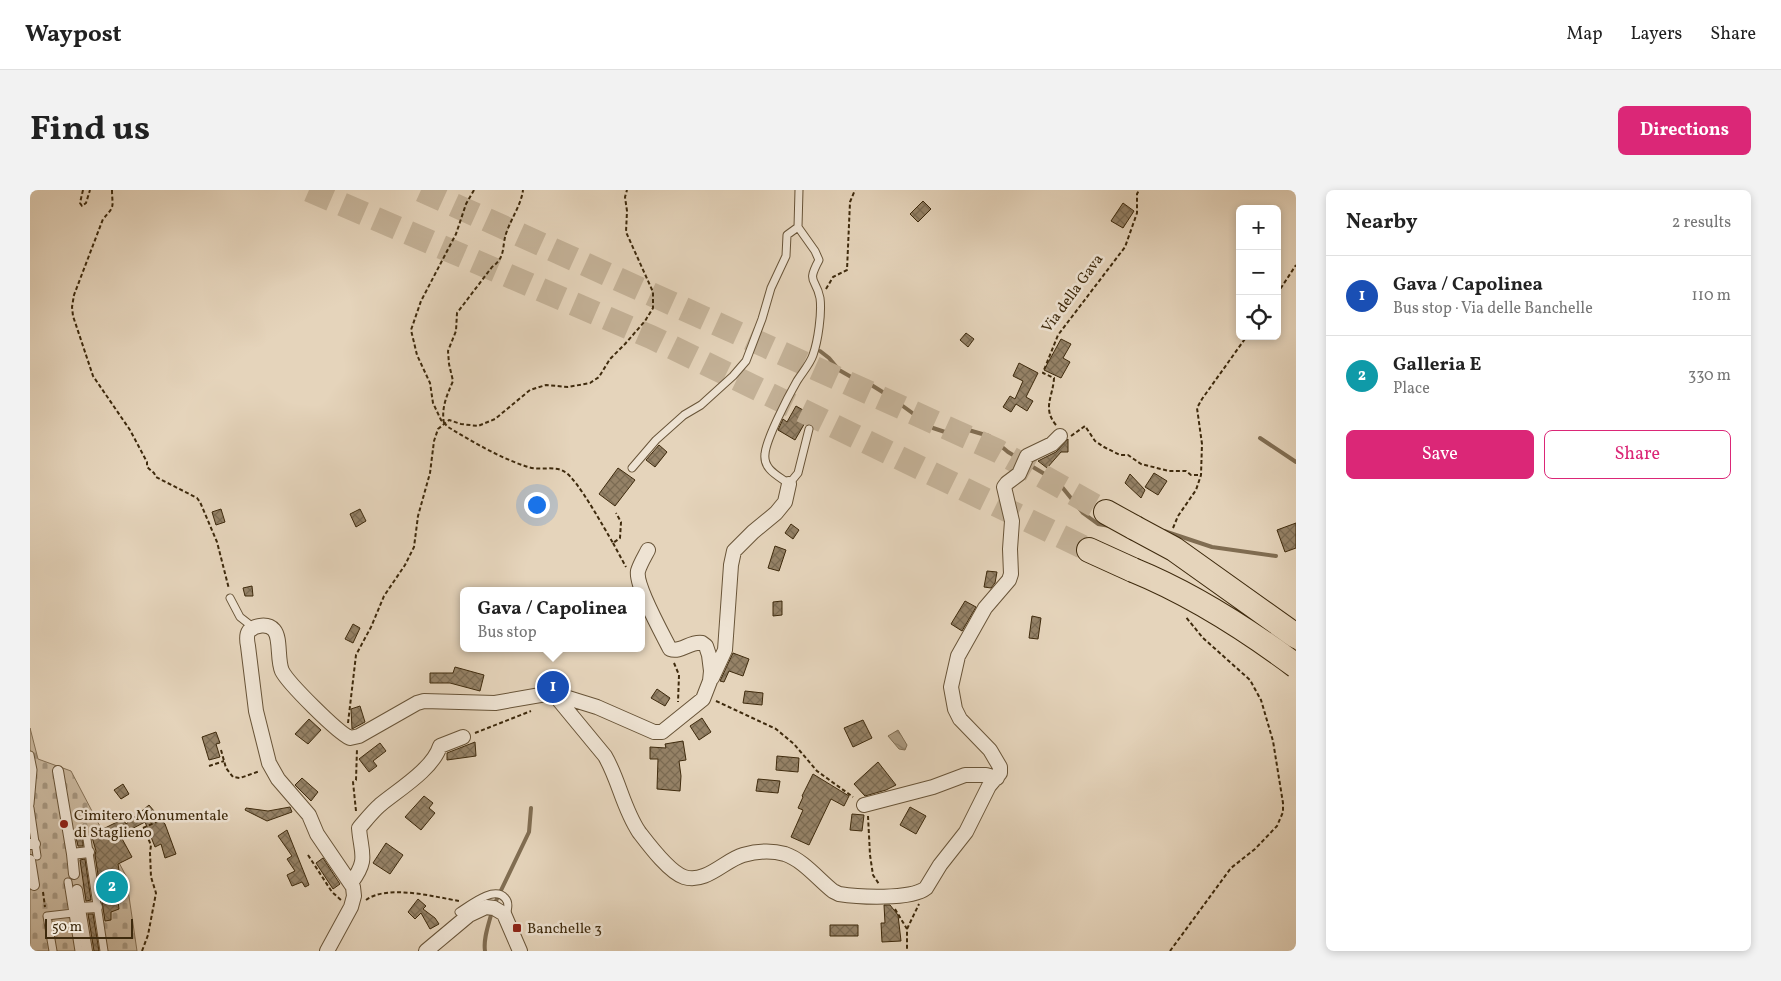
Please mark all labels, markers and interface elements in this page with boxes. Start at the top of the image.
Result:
text: Waypost [25,18,122,52]
text: Map [1566,22,1602,47]
text: Layers [1630,22,1682,47]
text: Share [1710,22,1756,47]
text: Find us [30,106,150,154]
button: Directions [1618,106,1751,155]
map controls [1236,205,1281,340]
button: + [1236,205,1281,250]
text: Nearby [1346,208,1417,237]
text: 2 results [1672,212,1731,234]
street label: Via della Gava [1037,250,1109,338]
button: − [1236,250,1281,295]
text: Gava / Capolinea [1393,272,1543,298]
text: 1 [1359,285,1365,307]
text: 110 m [1692,285,1731,307]
button: locate [1236,295,1281,340]
text: Bus stop · Via delle Banchelle [1393,298,1593,320]
text: Galleria E [1393,352,1481,378]
text: 2 [1358,365,1366,387]
text: 330 m [1688,365,1731,387]
text: Place [1393,378,1430,400]
button: Save [1346,430,1534,479]
button: Share [1544,430,1731,479]
your location [524,492,550,518]
popup [460,587,645,652]
text: Gava / Capolinea [478,596,627,622]
text: Bus stop [478,622,537,644]
pin: 1 [537,668,569,706]
place label: Cimitero Monumentale di Staglieno [74,806,228,844]
marker: Cimitero Monumentale di Staglieno [58,818,70,830]
pin: 2 [96,868,128,906]
scale bar [45,916,132,939]
text: 50 m [52,918,82,937]
place label: Banchelle 3 [527,919,602,940]
marker: Banchelle 3 [511,922,523,934]

